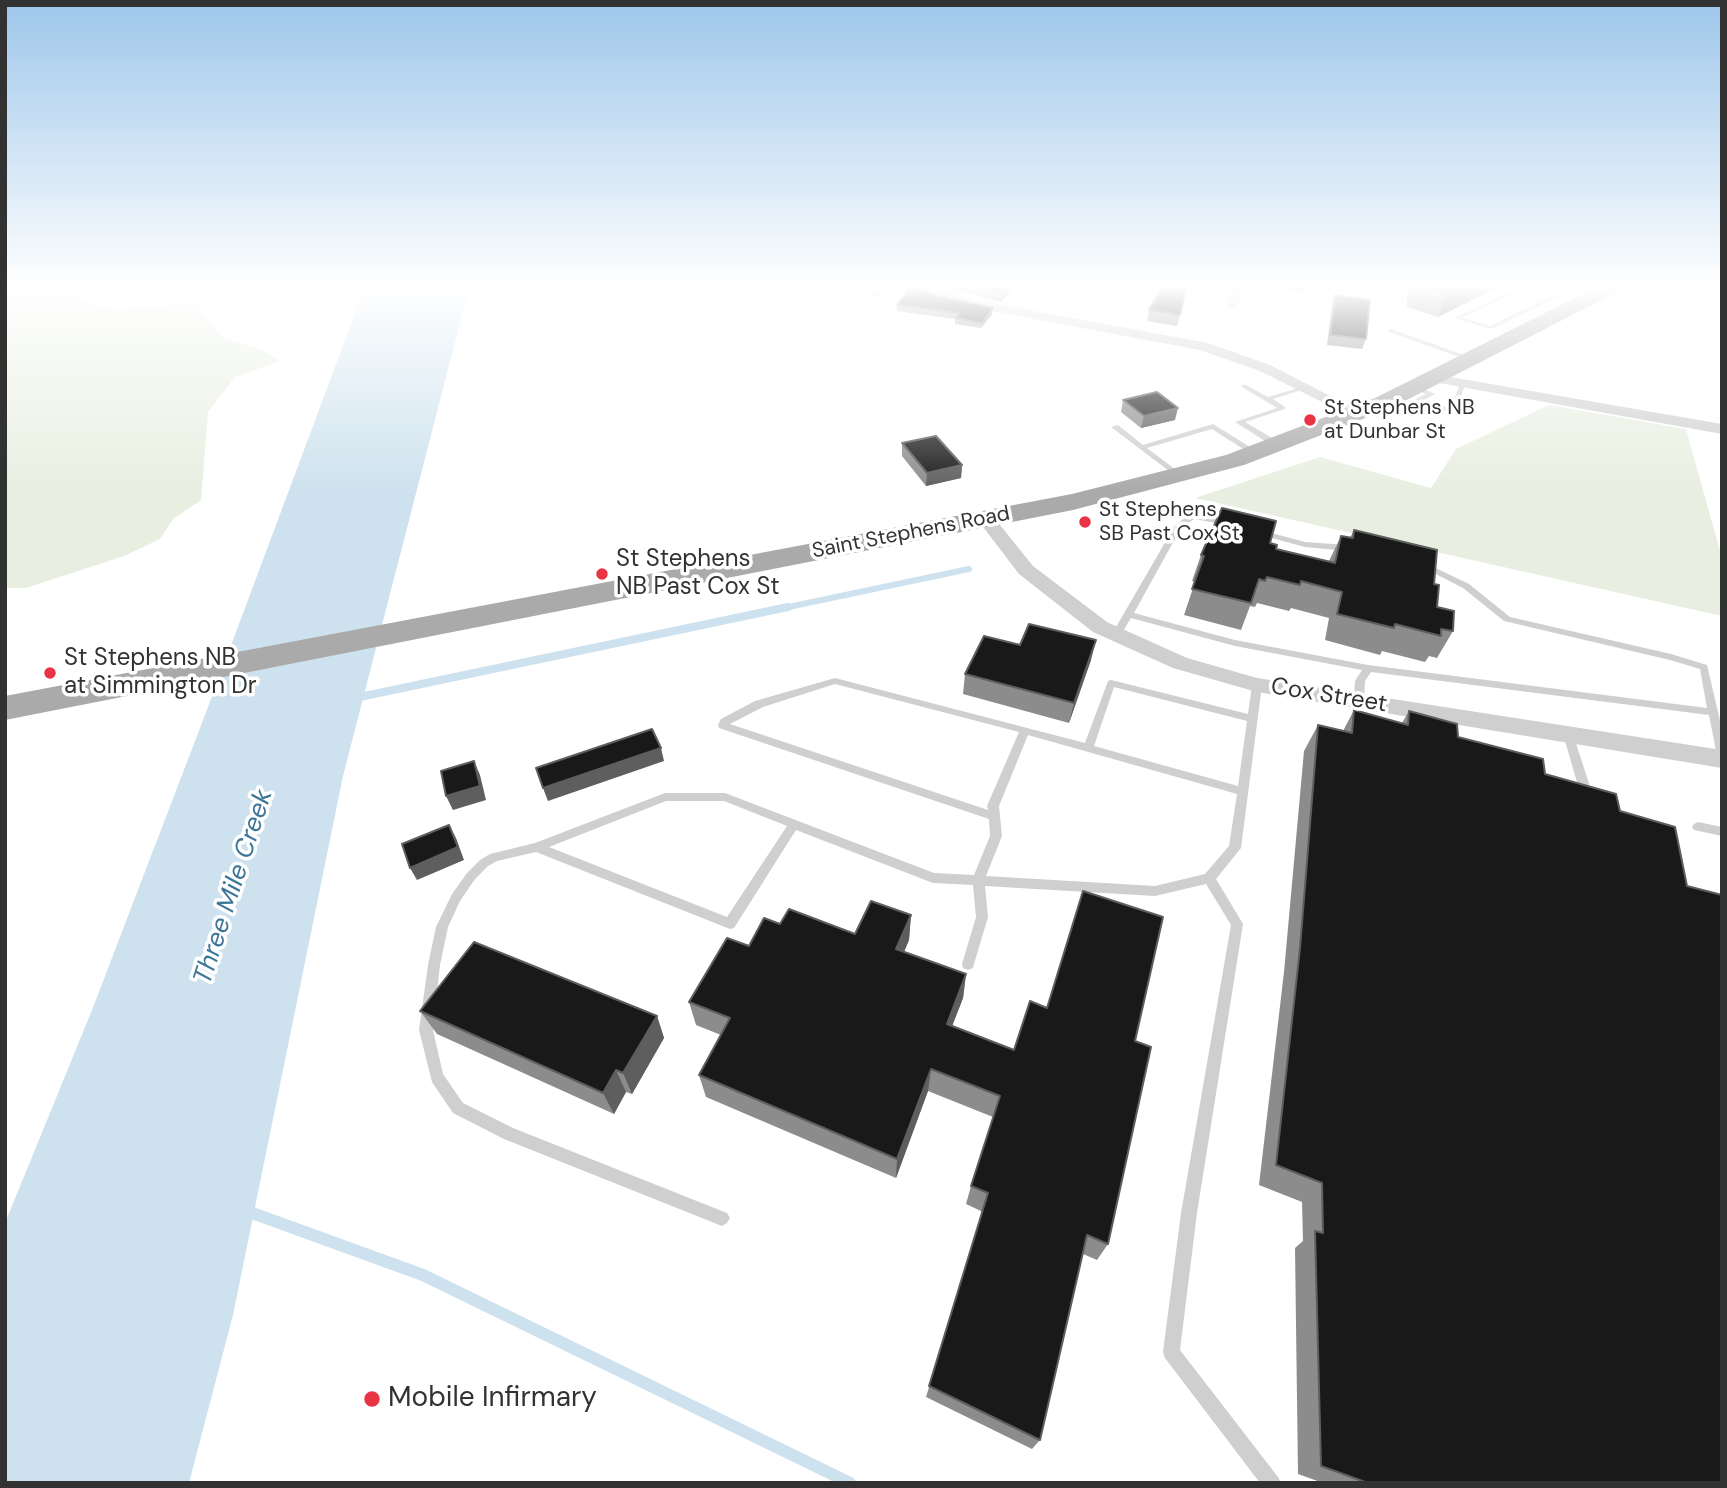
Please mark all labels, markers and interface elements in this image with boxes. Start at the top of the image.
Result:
place label: St Stephens NB at Dunbar St [1324,395,1475,445]
marker: St Stephens NB at Dunbar St [1302,412,1318,428]
place label: St Stephens SB Past Cox St [1099,497,1240,547]
street label: Saint Stephens Road [810,501,1012,565]
marker: St Stephens SB Past Cox St [1077,514,1093,530]
place label: St Stephens NB Past Cox St [616,546,780,602]
marker: St Stephens NB Past Cox St [594,566,610,582]
place label: St Stephens NB at Simmington Dr [64,645,257,701]
marker: St Stephens NB at Simmington Dr [42,665,58,681]
street label: Cox Street [1269,673,1389,719]
water label: Three Mile Creek [188,786,280,988]
place label: Mobile Infirmary [388,1382,597,1416]
marker: Mobile Infirmary [362,1389,382,1409]

